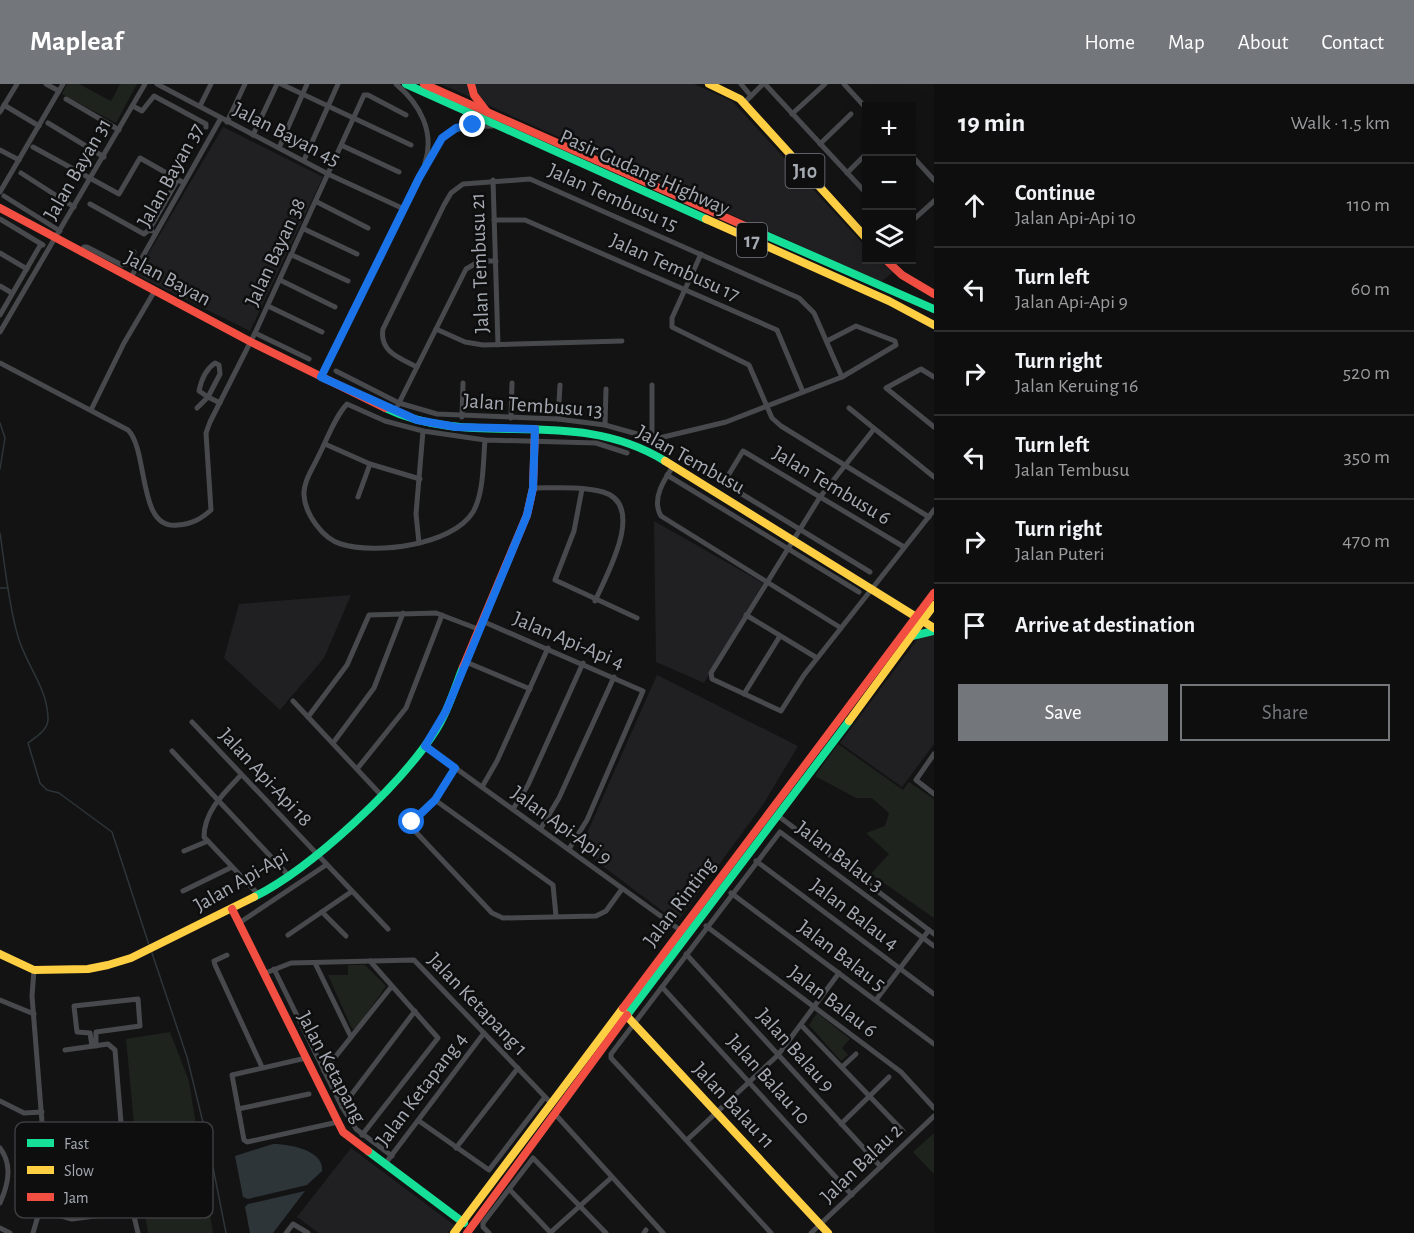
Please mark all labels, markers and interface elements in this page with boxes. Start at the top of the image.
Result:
text: Mapleaf [30,28,123,56]
text: Home [1084,32,1135,53]
text: Map [1168,32,1205,53]
text: About [1238,32,1288,53]
text: Contact [1321,32,1384,53]
street label: Jalan Bayan 45 [230,99,344,170]
map controls [862,102,916,264]
button: + [862,102,916,156]
text: 19 min [958,110,1025,136]
route end [459,111,485,137]
text: Walk · 1.5 km [1291,113,1390,133]
street label: Jalan Bayan 31 [40,115,115,224]
street label: Jalan Bayan 37 [133,120,208,231]
street label: Pasir Gudang Highway [557,126,733,219]
road number: J10 [786,154,824,188]
button: − [862,156,916,210]
street label: Jalan Tembusu 15 [545,159,681,235]
text: Continue [1015,182,1095,204]
icon: ahead [958,189,991,222]
street label: Jalan Tembusu 21 [467,192,492,334]
street label: Jalan Bayan 38 [241,195,310,309]
text: 110 m [1346,195,1390,215]
text: Jalan Api-Api 10 [1015,208,1136,228]
button: layers [862,210,916,264]
road number: 17 [737,223,767,257]
street label: Jalan Tembusu 17 [607,229,743,306]
street label: Jalan Bayan [121,247,214,310]
text: Turn left [1015,266,1089,288]
icon: left [958,273,991,306]
text: 60 m [1351,279,1390,299]
text: Jalan Api-Api 9 [1015,292,1128,312]
text: Turn right [1015,350,1102,372]
icon: right [958,357,991,390]
text: 520 m [1343,363,1390,383]
text: Jalan Keruing 16 [1015,376,1138,396]
street label: Jalan Tembusu 13 [463,390,603,421]
street label: Jalan Tembusu [633,421,749,498]
text: Turn left [1015,434,1089,456]
icon: left [958,441,991,474]
street label: Jalan Tembusu 6 [769,442,894,529]
text: 350 m [1344,447,1390,467]
text: Jalan Tembusu [1015,460,1129,480]
text: Turn right [1015,518,1102,540]
icon: right [958,525,991,558]
text: 470 m [1342,531,1390,551]
text: Jalan Puteri [1015,544,1105,564]
street label: Jalan Api-Api 4 [510,608,628,673]
icon: arrive [958,609,991,642]
text: Arrive at destination [1015,614,1195,636]
button: Save [958,684,1168,741]
button: Share [1180,684,1390,741]
street label: Jalan Api-Api 18 [215,724,316,831]
street label: Jalan Api-Api 9 [508,782,616,869]
route start [398,808,424,834]
street label: Jalan Balau 3 [792,817,887,896]
street label: Jalan Api-Api [190,845,292,916]
street label: Jalan Rinting [639,853,720,951]
street label: Jalan Balau 4 [806,874,903,954]
street label: Jalan Balau 5 [794,916,889,995]
street label: Jalan Ketapang 1 [424,949,532,1060]
street label: Jalan Balau 6 [785,962,881,1041]
street label: Jalan Balau 9 [753,1004,838,1096]
street label: Jalan Ketapang [293,1008,370,1127]
street label: Jalan Ketapang 4 [372,1028,471,1150]
street label: Jalan Balau 10 [723,1030,814,1128]
street label: Jalan Balau 11 [689,1058,779,1152]
street label: Jalan Balau 2 [817,1120,906,1207]
legend [15,1122,213,1218]
text: Fast [64,1136,89,1152]
text: Slow [64,1163,94,1179]
text: Jam [64,1190,89,1206]

